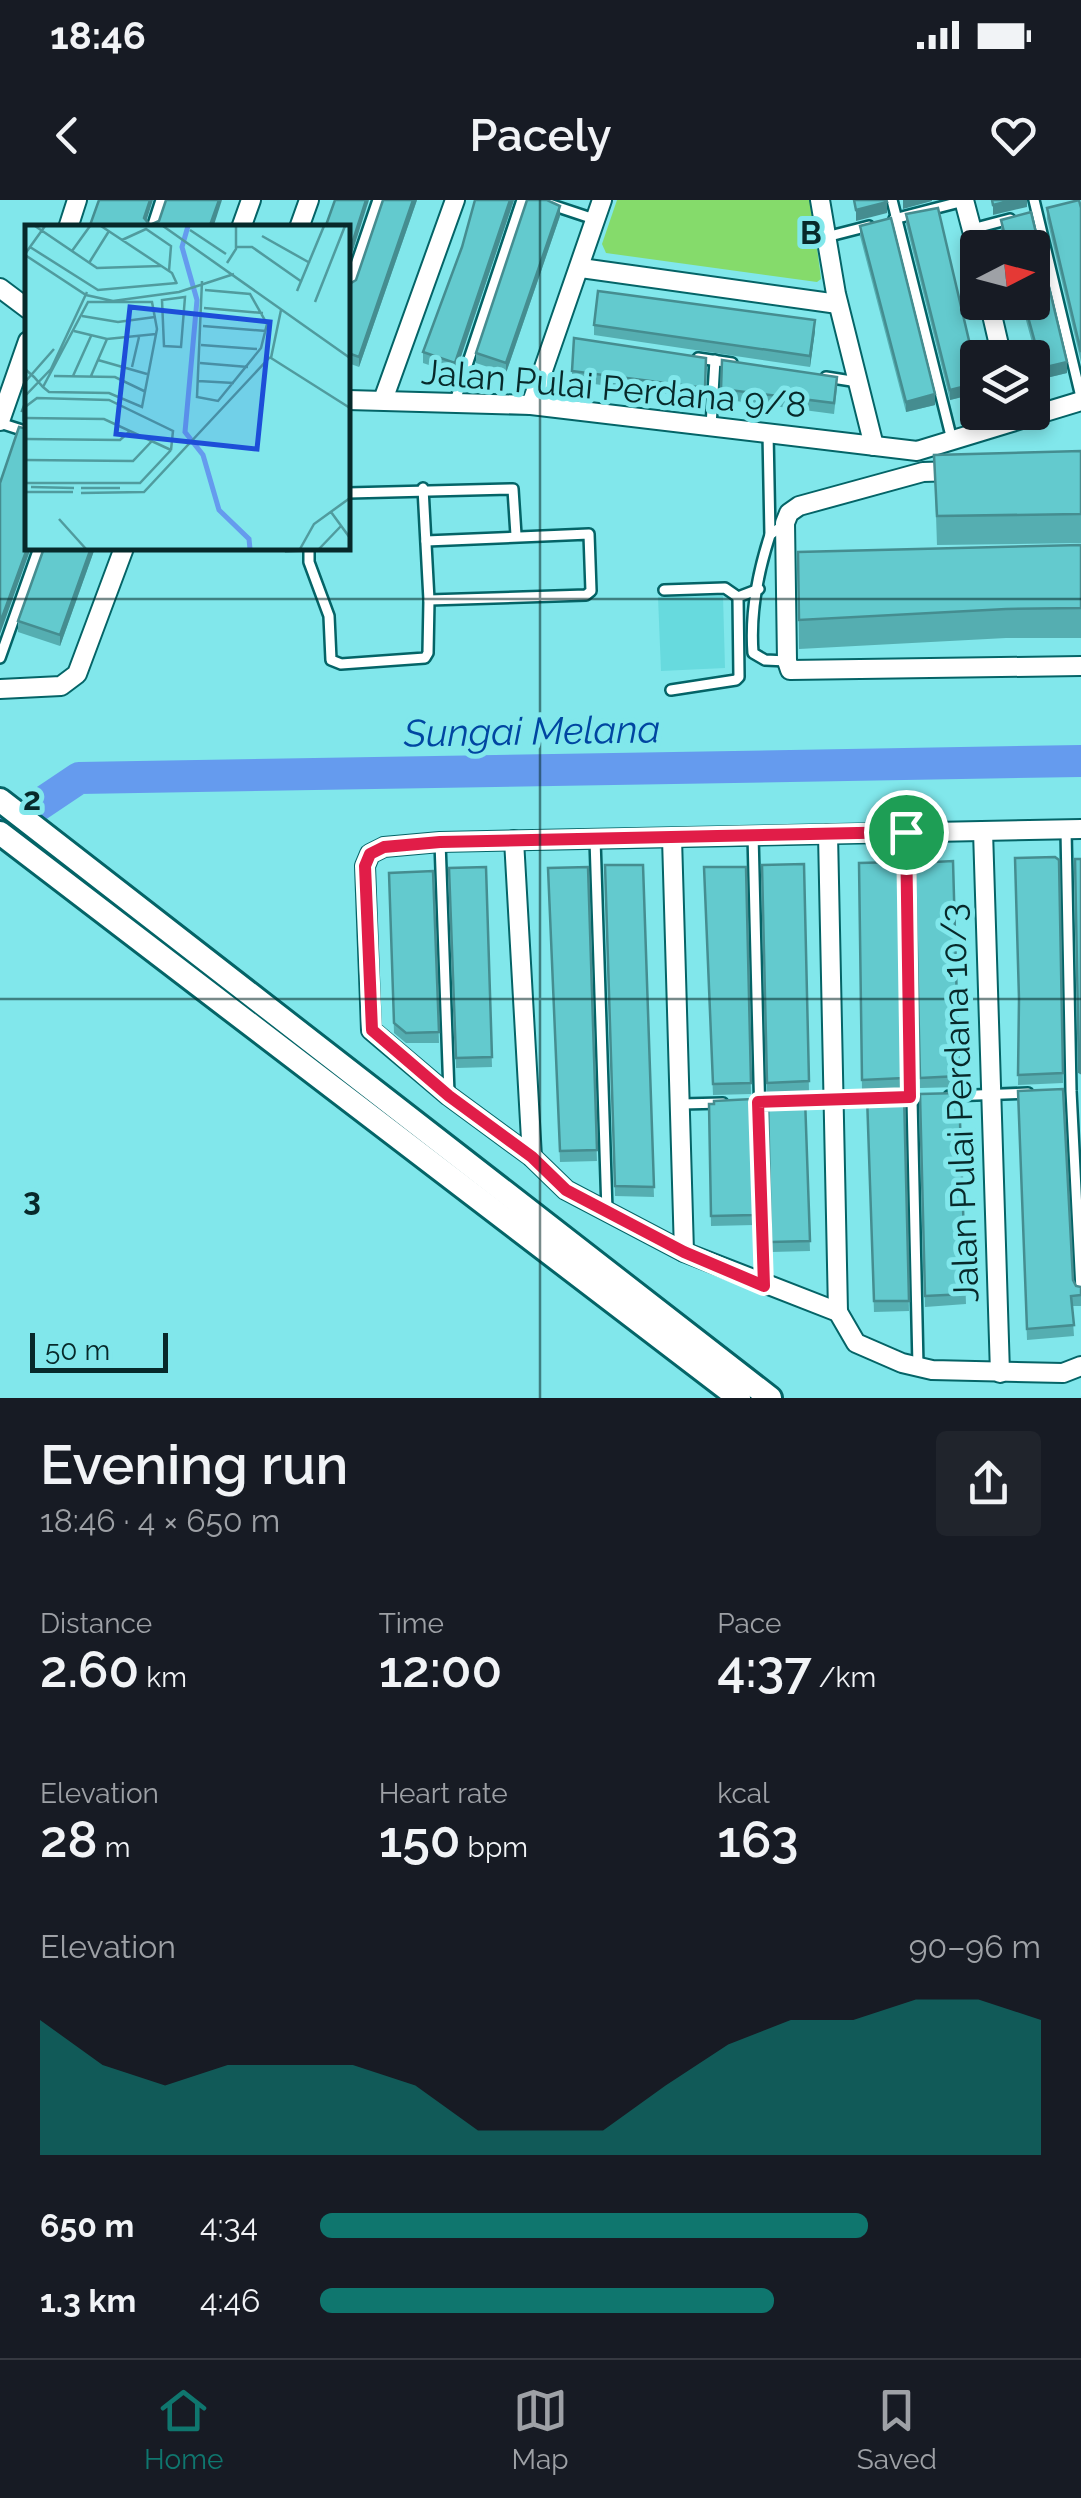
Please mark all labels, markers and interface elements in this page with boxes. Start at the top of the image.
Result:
text: 18:46 [50,13,146,58]
icon: back [40,108,95,163]
icon: heart [986,108,1041,163]
text: Pacely [470,109,612,162]
text: B [800,214,822,251]
inset map [25,225,350,550]
north arrow [960,230,1050,320]
map controls [960,230,1050,430]
button: layers [960,340,1050,430]
street label: Jalan Pulai Perdana 9/8 [420,351,808,425]
water label: Sungai Melana [402,706,661,756]
text: 2 [23,780,41,817]
pin [864,790,949,875]
icon: arrive [879,805,934,860]
street label: Jalan Pulai Perdana 10/3 [932,903,986,1303]
text: 3 [23,1180,41,1217]
scale bar [30,1328,168,1372]
text: 50 m [45,1334,110,1367]
button: share [936,1431,1041,1536]
text: Evening run [40,1432,348,1497]
text: 18:46 · 4 × 650 m [40,1502,280,1539]
text: Distance [40,1607,152,1640]
text: Time [379,1607,444,1640]
text: Pace [717,1607,782,1640]
text: 2.60 [40,1640,139,1699]
text: 12:00 [379,1640,502,1699]
text: 4:37 [717,1640,812,1699]
text: km [139,1661,187,1694]
text: /km [812,1661,876,1694]
text: Elevation [40,1777,159,1810]
text: Heart rate [379,1777,508,1810]
text: kcal [717,1777,770,1810]
text: 28 [40,1810,98,1869]
text: 150 [379,1810,460,1869]
text: 163 [717,1810,799,1869]
text: m [98,1831,130,1864]
text: bpm [460,1831,528,1864]
text: Elevation [40,1928,176,1965]
text: 90–96 m [909,1928,1041,1965]
text: 650 m [40,2207,134,2244]
text: 4:34 [200,2207,258,2244]
text: 1.3 km [40,2282,136,2319]
text: 4:46 [200,2282,260,2319]
tab: Home [144,2383,223,2476]
tab: Map [512,2383,569,2476]
tab: Saved [857,2383,937,2476]

